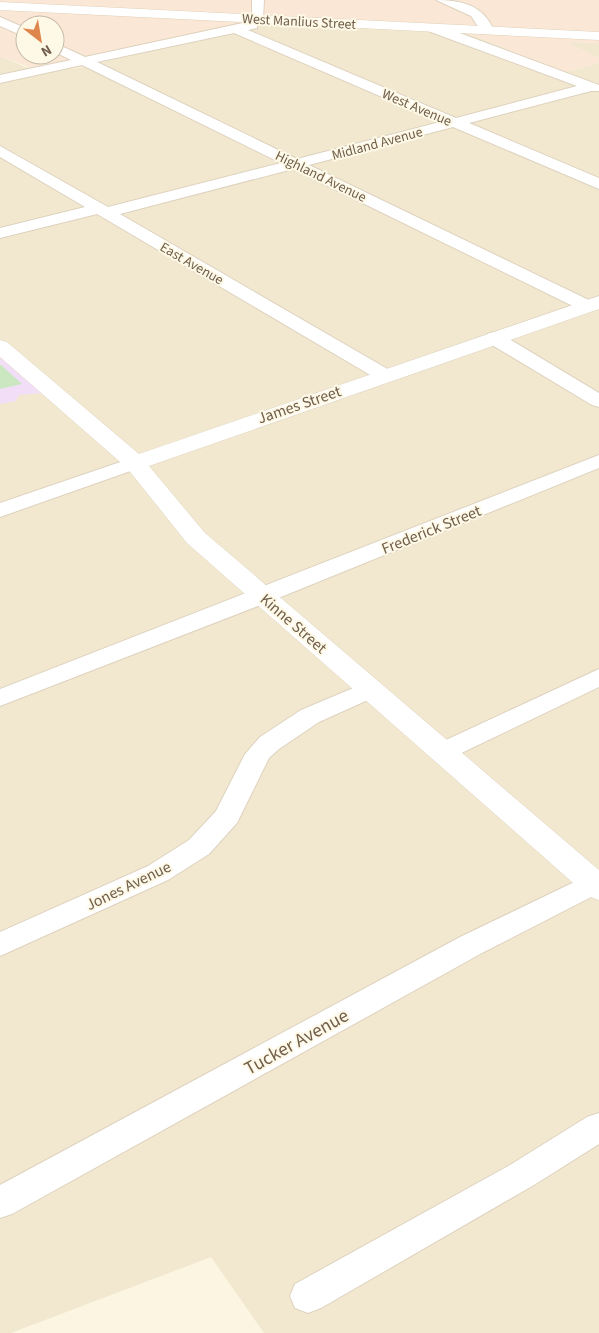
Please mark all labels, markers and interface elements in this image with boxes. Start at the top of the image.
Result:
street label: West Manlius Street [241,9,357,35]
north arrow [15,15,65,65]
text: N [37,39,55,61]
street label: West Avenue [379,84,455,132]
street label: Midland Avenue [330,122,425,166]
street label: Highland Avenue [272,146,370,208]
street label: East Avenue [156,238,227,290]
street label: James Street [255,380,345,429]
street label: Frederick Street [378,500,485,560]
street label: Kinne Street [255,589,332,659]
street label: Jones Avenue [82,856,175,916]
street label: Tucker Avenue [240,1002,354,1082]

